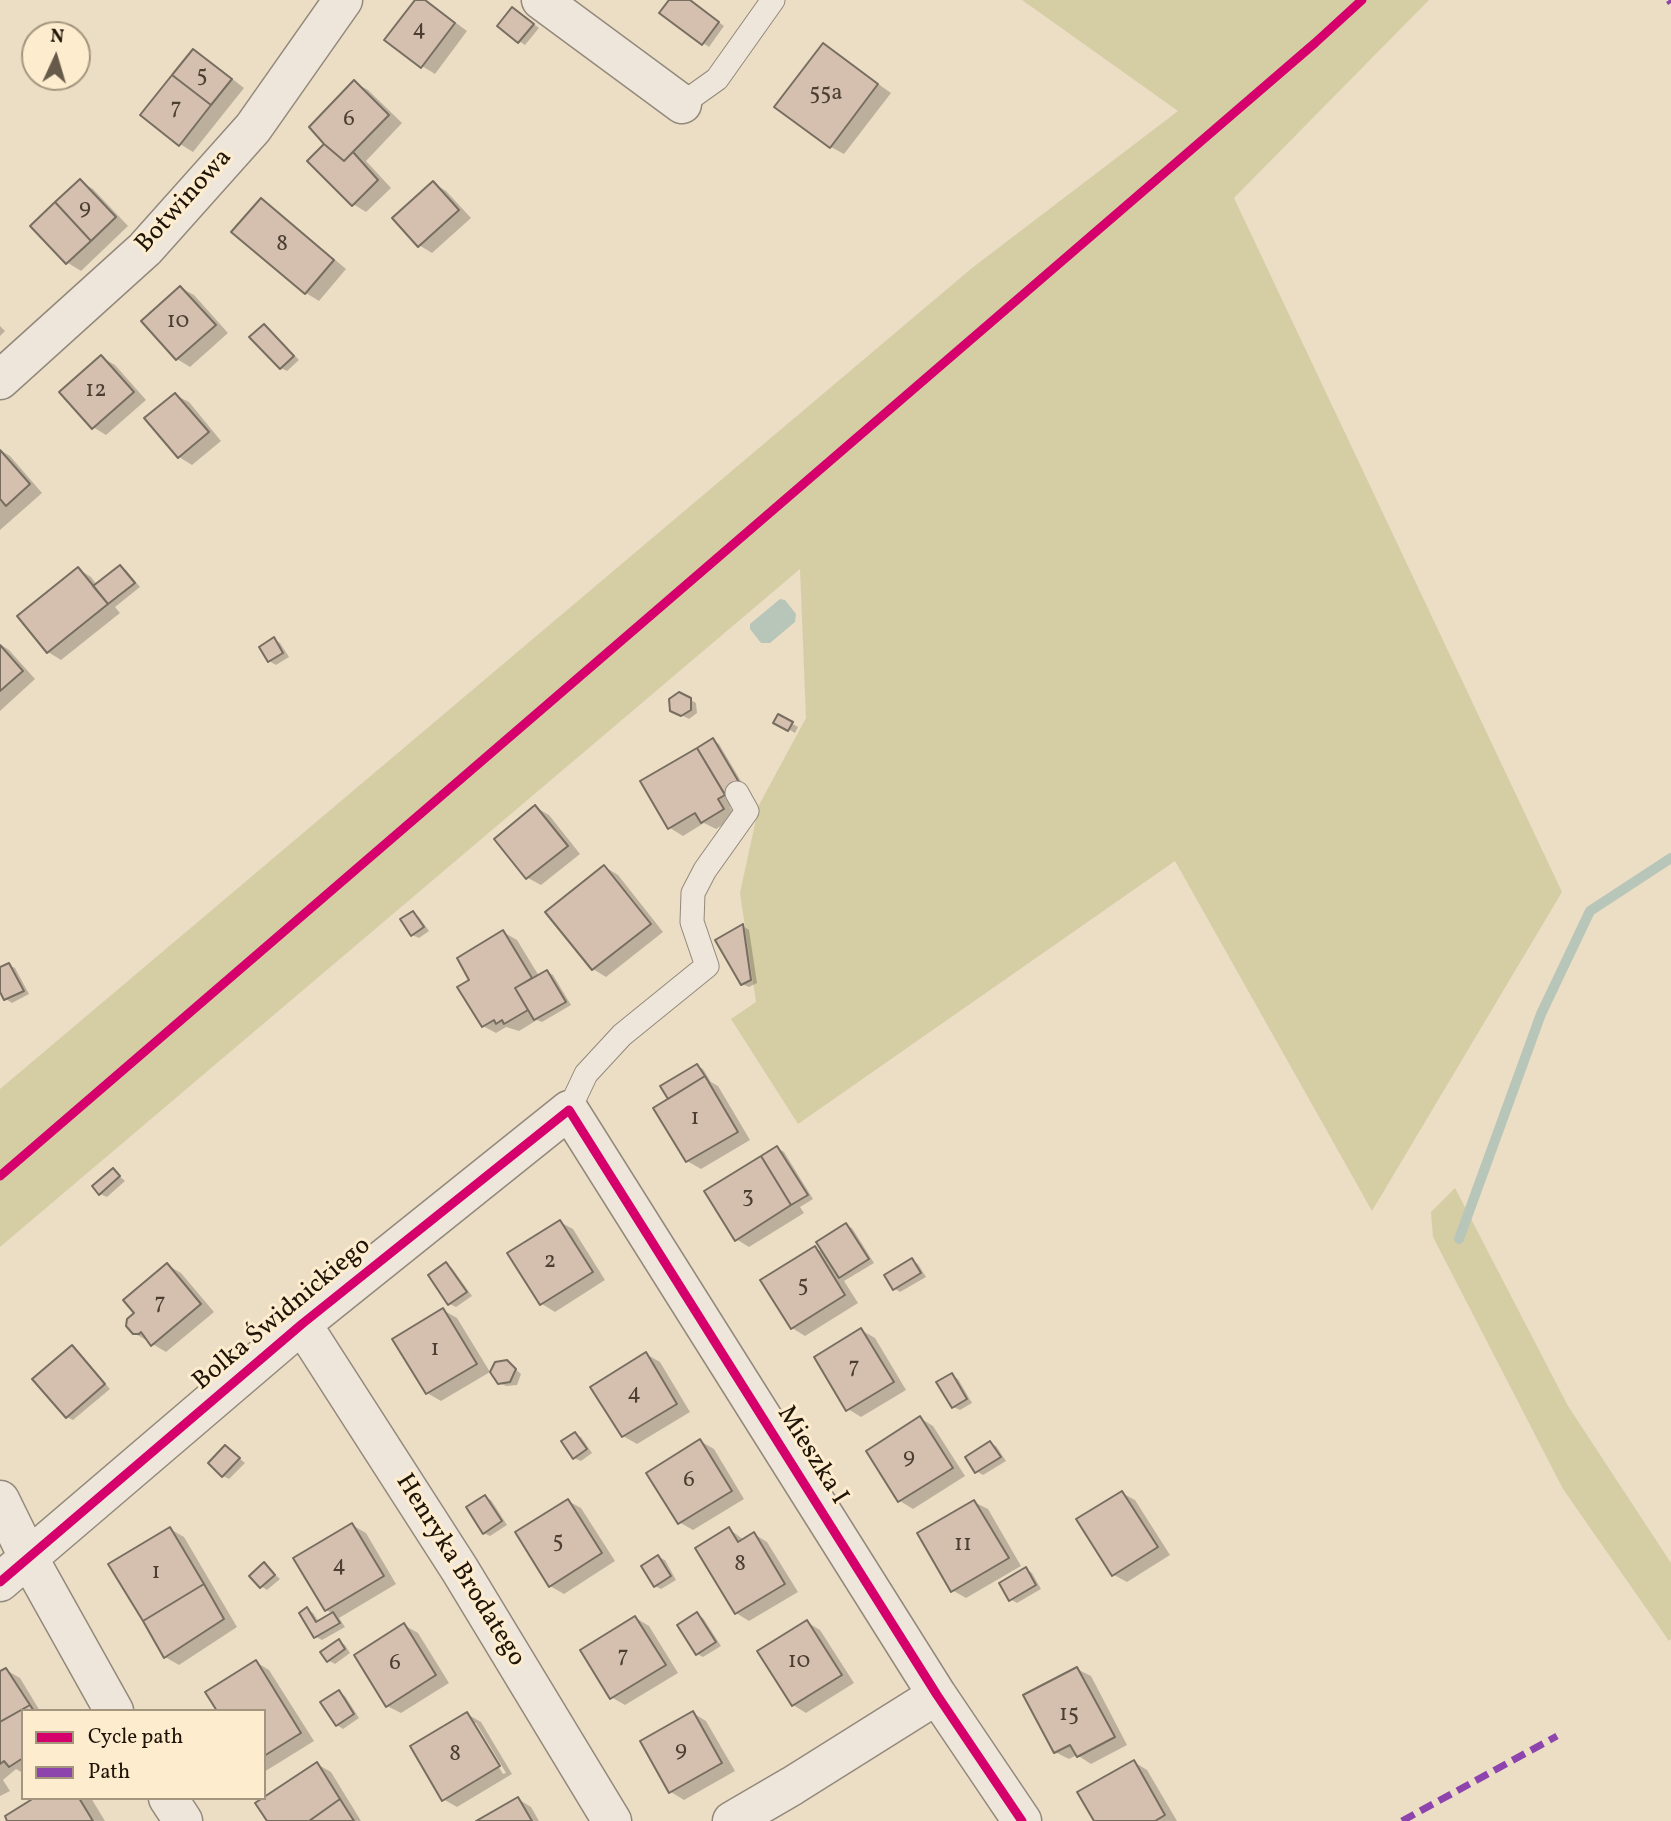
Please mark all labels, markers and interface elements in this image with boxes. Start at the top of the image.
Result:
house number: 4 [412,17,426,45]
north arrow [21,21,91,91]
text: N [50,24,65,50]
house number: 5 [196,63,208,91]
house number: 55a [809,81,843,109]
house number: 7 [170,96,182,124]
house number: 6 [343,107,355,135]
street label: Botwinowa [130,144,240,260]
house number: 9 [79,196,91,224]
house number: 8 [276,232,288,260]
house number: 10 [167,309,189,337]
house number: 12 [85,378,107,406]
house number: 1 [691,1106,699,1134]
house number: 3 [742,1184,754,1212]
street label: Bolka Świdnickiego [188,1232,378,1398]
house number: 2 [544,1249,556,1277]
house number: 5 [797,1273,809,1301]
house number: 7 [154,1291,166,1319]
house number: 1 [431,1337,439,1365]
house number: 7 [848,1355,860,1383]
house number: 4 [627,1381,641,1409]
street label: Mieszka I [769,1401,853,1511]
house number: 9 [903,1445,915,1473]
house number: 6 [683,1468,695,1496]
street label: Henryka Brodatego [387,1469,531,1673]
house number: 5 [552,1529,564,1557]
house number: 11 [954,1532,972,1560]
house number: 8 [734,1552,746,1580]
house number: 4 [332,1553,346,1581]
house number: 1 [152,1560,160,1588]
house number: 7 [617,1644,629,1672]
house number: 10 [788,1649,810,1677]
house number: 6 [389,1651,401,1679]
house number: 15 [1059,1702,1079,1730]
legend [21,1709,266,1800]
text: Cycle path [88,1723,183,1752]
house number: 9 [675,1738,687,1766]
house number: 8 [449,1742,461,1770]
text: Path [88,1758,130,1787]

